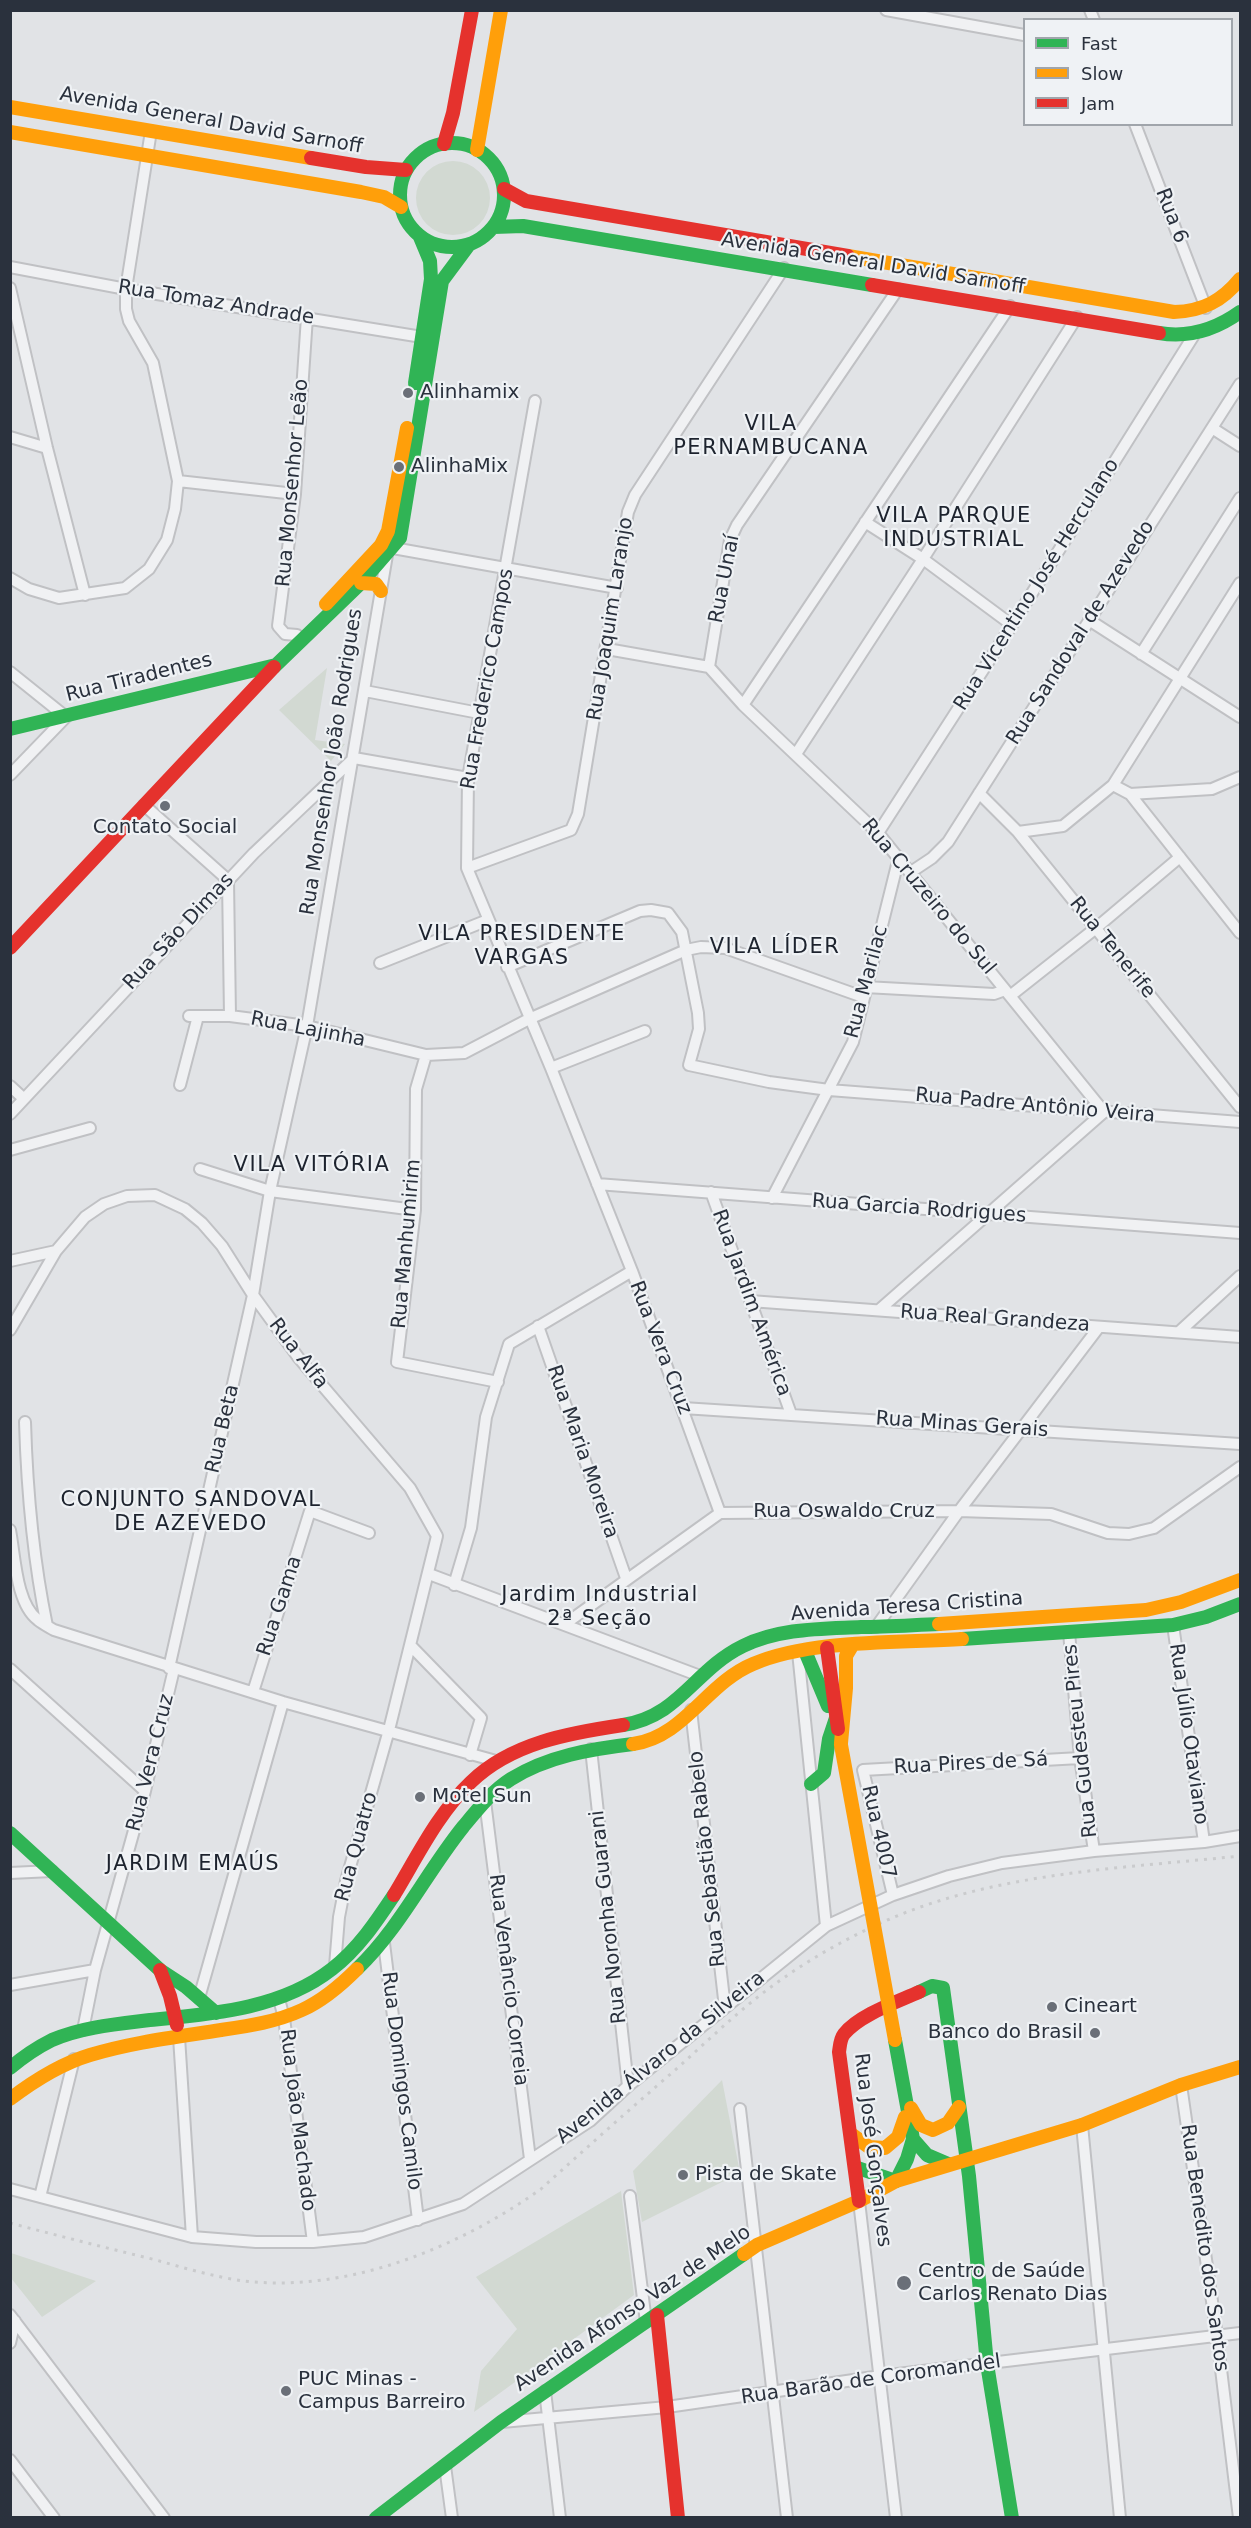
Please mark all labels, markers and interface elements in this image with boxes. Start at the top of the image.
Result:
legend [1023,18,1233,126]
text: Fast [1081,33,1117,54]
text: Slow [1081,63,1123,84]
street label: Avenida General David Sarnoff [58,83,364,159]
text: Jam [1081,93,1115,114]
street label: Rua 6 [1150,185,1192,247]
street label: Avenida General David Sarnoff [720,228,1026,300]
street label: Rua Tomaz Andrade [116,276,316,330]
street label: Rua Monsenhor Leão [272,378,314,588]
place label: Alinhamix [420,381,519,405]
marker: Alinhamix [401,386,415,400]
district label: VILA PERNAMBUCANA [673,412,869,462]
place label: AlinhaMix [411,455,508,479]
street label: Rua Vicentino José Herculano [949,455,1125,715]
marker: AlinhaMix [392,460,406,474]
district label: VILA PARQUE INDUSTRIAL [876,504,1032,554]
street label: Rua Joaquim Laranjo [583,515,639,723]
street label: Rua Sandoval de Azevedo [1002,516,1160,750]
street label: Rua Unaí [705,533,745,625]
street label: Rua Frederico Campos [457,567,519,791]
street label: Rua Monsenhor João Rodrigues [296,607,368,917]
street label: Rua Tiradentes [63,648,215,708]
marker: Contato Social [158,799,172,813]
street label: Rua Cruzeiro do Sul [856,814,1000,980]
place label: Contato Social [93,816,237,840]
street label: Rua São Dimas [119,869,239,995]
street label: Rua Tenerife [1064,892,1160,1004]
district label: VILA PRESIDENTE VARGAS [418,922,626,972]
street label: Rua Marilac [840,923,894,1041]
district label: VILA LÍDER [710,935,840,961]
street label: Rua Lajinha [249,1007,367,1053]
street label: Rua Padre Antônio Veira [914,1084,1156,1128]
district label: VILA VITÓRIA [234,1153,390,1179]
street label: Rua Manhumirim [388,1158,426,1330]
street label: Rua Garcia Rodrigues [811,1190,1027,1228]
street label: Rua Jardim América [706,1206,796,1400]
street label: Rua Vera Cruz [624,1278,696,1418]
street label: Rua Real Grandeza [899,1300,1091,1338]
street label: Rua Alfa [263,1314,333,1394]
street label: Rua Maria Moreira [541,1362,623,1542]
street label: Rua Beta [201,1382,245,1476]
street label: Rua Minas Gerais [875,1407,1049,1443]
district label: CONJUNTO SANDOVAL DE AZEVEDO [61,1488,321,1538]
street label: Rua Oswaldo Cruz [753,1500,935,1524]
street label: Rua Gama [253,1553,307,1659]
district label: Jardim Industrial 2ª Seção [501,1583,699,1633]
street label: Avenida Teresa Cristina [790,1587,1024,1627]
street label: Rua Júlio Otaviano [1163,1642,1213,1826]
street label: Rua Gudesteu Pires [1059,1643,1103,1839]
street label: Rua Vera Cruz [122,1692,180,1834]
street label: Rua Pires de Sá [893,1748,1049,1780]
street label: Rua Sebastião Rabelo [685,1750,731,1968]
street label: Rua 4007 [856,1783,900,1881]
place label: Motel Sun [432,1785,532,1809]
street label: Rua Quatro [331,1789,383,1905]
marker: Motel Sun [413,1790,427,1804]
street label: Rua Noronha Guarani [586,1809,632,2025]
district label: JARDIM EMAÚS [106,1852,280,1878]
street label: Rua Venâncio Correia [483,1873,533,2087]
street label: Avenida Álvaro da Silveira [552,1966,770,2150]
street label: Rua Domingos Camilo [376,1970,426,2192]
place label: Cineart [1064,1995,1137,2019]
marker: Cineart [1045,2000,1059,2014]
place label: Banco do Brasil [928,2021,1083,2045]
marker: Banco do Brasil [1088,2026,1102,2040]
street label: Rua João Machado [274,2027,320,2213]
street label: Rua José Gonçalves [848,2052,896,2248]
street label: Rua Benedito dos Santos [1175,2123,1233,2373]
place label: Pista de Skate [695,2163,837,2187]
marker: Pista de Skate [676,2168,690,2182]
street label: Avenida Afonso Vaz de Melo [510,2221,756,2397]
place label: Centro de Saúde Carlos Renato Dias [918,2260,1107,2307]
marker: Centro de Saúde Carlos Renato Dias [895,2274,913,2292]
street label: Rua Barão de Coromandel [740,2350,1002,2410]
place label: PUC Minas - Campus Barreiro [298,2368,465,2415]
marker: PUC Minas - Campus Barreiro [279,2384,293,2398]

